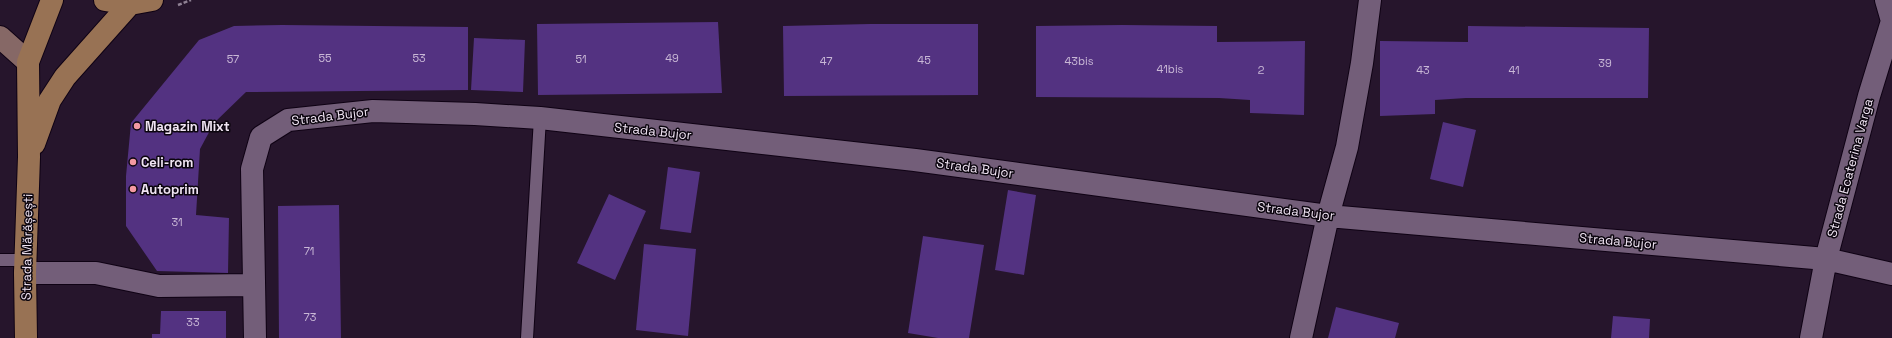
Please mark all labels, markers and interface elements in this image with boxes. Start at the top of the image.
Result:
house number: 55 [318,51,332,65]
house number: 53 [412,51,426,65]
house number: 49 [665,51,679,65]
house number: 57 [227,52,239,66]
house number: 51 [575,52,587,66]
house number: 45 [917,53,931,67]
house number: 47 [820,54,832,68]
house number: 43bis [1064,54,1094,68]
house number: 39 [1598,56,1612,70]
house number: 41bis [1157,62,1184,76]
house number: 2 [1258,63,1265,77]
house number: 43 [1416,63,1430,77]
house number: 41 [1508,63,1520,77]
street label: Strada Ecaterina Varga [1823,96,1877,239]
street label: Strada Bujor [290,103,370,129]
place label: Magazin Mixt [145,118,230,135]
street label: Strada Bujor [613,118,693,144]
marker: Magazin Mixt [132,121,142,131]
place label: Celi-rom [141,154,193,171]
street label: Strada Bujor [935,154,1015,182]
marker: Celi-rom [128,157,138,167]
place label: Autoprim [141,181,199,198]
marker: Autoprim [128,184,138,194]
street label: Strada Mărășești [18,194,36,300]
street label: Strada Bujor [1256,198,1336,224]
house number: 31 [171,215,183,229]
street label: Strada Bujor [1579,229,1658,253]
house number: 71 [304,244,314,258]
house number: 73 [304,310,317,324]
house number: 33 [186,315,200,329]

